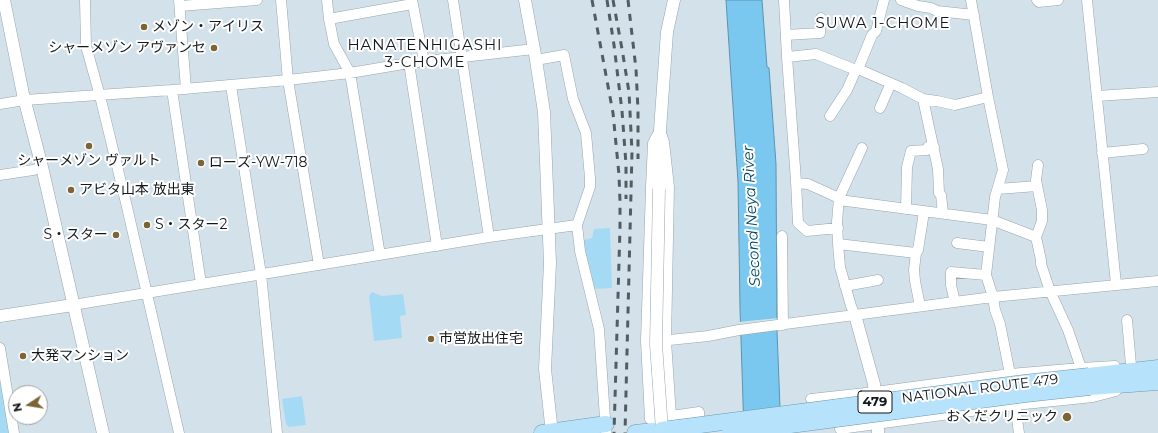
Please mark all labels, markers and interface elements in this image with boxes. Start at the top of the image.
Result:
district label: SUWA 1-CHOME [816,15,950,33]
place label: メゾン・アイリス [152,19,264,35]
marker: メゾン・アイリス [139,22,149,32]
district label: HANATENHIGASHI 3-CHOME [347,37,503,72]
place label: シャーメゾン アヴァンセ [48,40,206,56]
marker: シャーメゾン アヴァンセ [209,43,219,53]
marker: シャーメゾン ヴァルト [84,141,94,151]
water label: Second Neya River [739,145,765,287]
place label: シャーメゾン ヴァルト [17,153,161,169]
place label: ローズ-YW-718 [209,155,307,171]
marker: ローズ-YW-718 [196,158,206,168]
place label: アビタ山本 放出東 [79,182,195,198]
marker: アビタ山本 放出東 [66,185,76,195]
place label: S・スター2 [155,217,228,233]
marker: S・スター2 [142,220,152,230]
place label: S・スター [43,227,108,243]
marker: S・スター [111,230,121,240]
place label: 市営放出住宅 [439,331,523,347]
marker: 市営放出住宅 [426,334,436,344]
place label: 大発マンション [31,348,129,364]
marker: 大発マンション [18,351,28,361]
street label: NATIONAL ROUTE 479 [901,371,1059,407]
north arrow [8,385,48,425]
road number: 479 [858,391,892,413]
text: N [9,401,25,413]
place label: おくだクリニック [946,409,1058,425]
marker: おくだクリニック [1061,411,1073,423]

